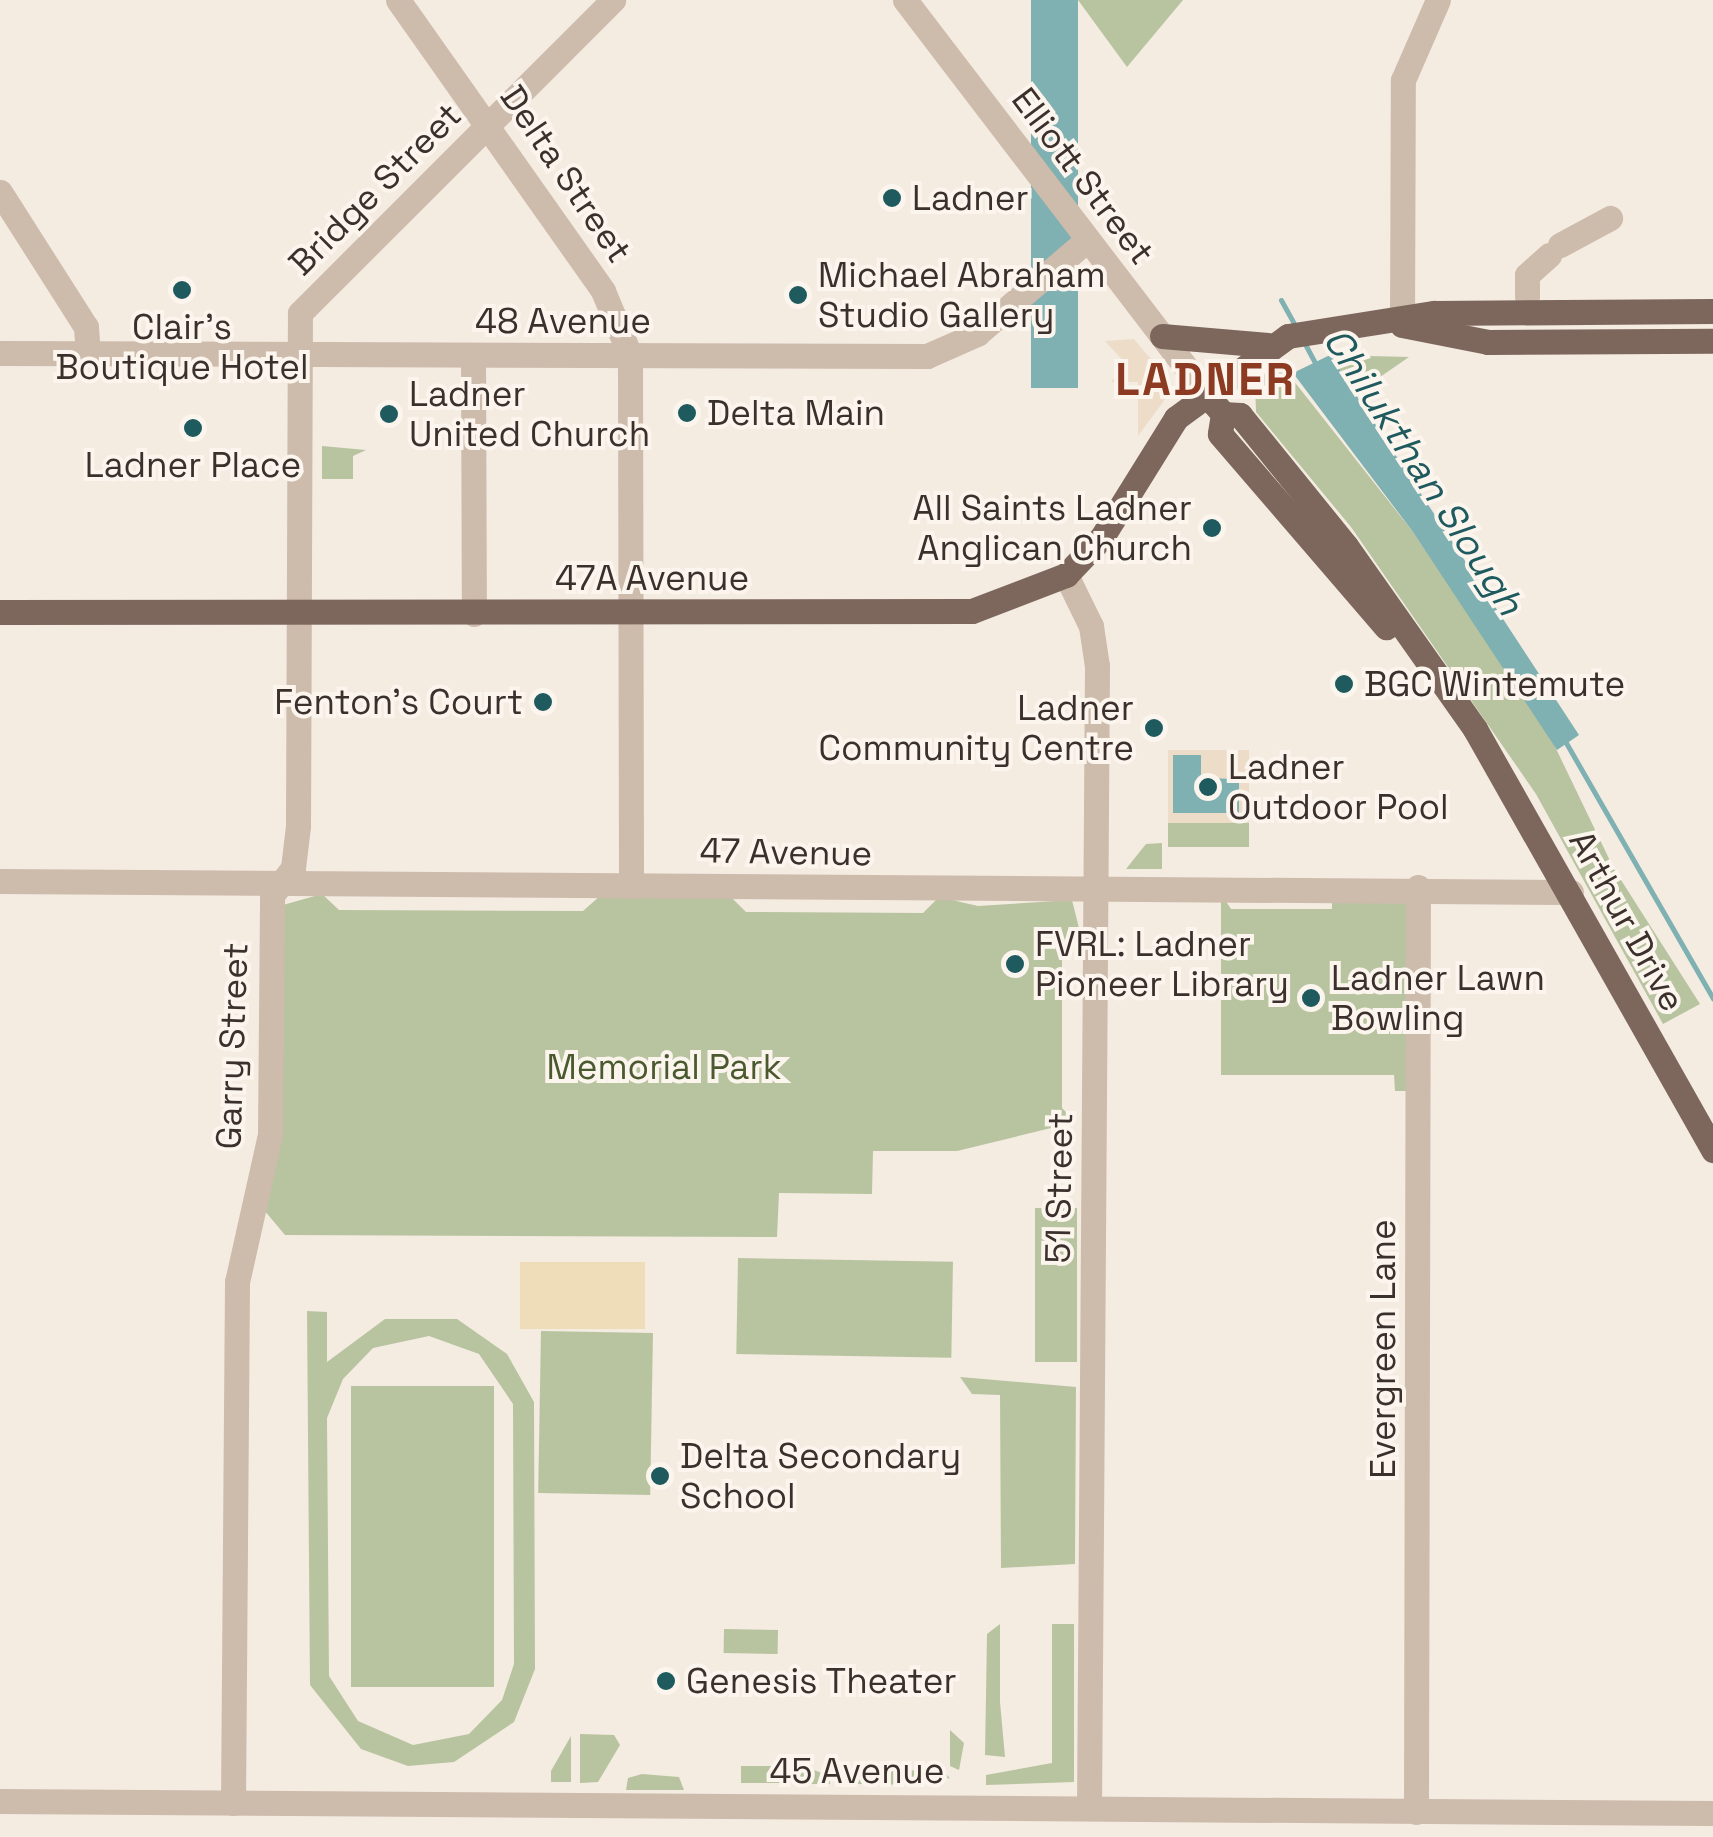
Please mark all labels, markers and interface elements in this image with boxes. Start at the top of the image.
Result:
street label: Delta Street [491,77,641,271]
street label: Elliott Street [1003,79,1163,273]
street label: Bridge Street [280,94,470,284]
place label: Ladner [912,177,1029,219]
marker: Ladner [881,187,903,209]
place label: Michael Abraham Studio Gallery [818,254,1106,336]
marker: Clair's Boutique Hotel [171,279,193,301]
marker: Michael Abraham Studio Gallery [787,284,809,306]
street label: 48 Avenue [475,300,651,342]
place label: Clair's Boutique Hotel [55,306,309,388]
water label: Chilukthan Slough [1313,320,1533,624]
district label: LADNER [1115,353,1297,407]
place label: Ladner United Church [409,373,650,455]
place label: Delta Main [707,392,885,434]
marker: Delta Main [676,402,698,424]
marker: Ladner United Church [378,403,400,425]
marker: Ladner Place [182,417,204,439]
place label: Ladner Place [85,444,301,486]
place label: All Saints Ladner Anglican Church [912,487,1192,569]
marker: All Saints Ladner Anglican Church [1201,517,1223,539]
street label: 47A Avenue [554,557,750,599]
place label: BGC Wintemute [1364,663,1625,705]
marker: BGC Wintemute [1333,673,1355,695]
place label: Fenton's Court [274,681,523,723]
place label: Ladner Community Centre [818,687,1134,769]
marker: Fenton's Court [532,691,554,713]
marker: Ladner Community Centre [1143,717,1165,739]
place label: Ladner Outdoor Pool [1228,746,1449,828]
marker: Ladner Outdoor Pool [1197,776,1219,798]
street label: Arthur Drive [1560,823,1694,1019]
street label: 47 Avenue [699,829,873,875]
place label: FVRL: Ladner Pioneer Library [1035,923,1289,1005]
street label: Garry Street [207,942,257,1150]
marker: FVRL: Ladner Pioneer Library [1004,953,1026,975]
place label: Ladner Lawn Bowling [1331,957,1545,1039]
marker: Ladner Lawn Bowling [1300,987,1322,1009]
park label: Memorial Park [547,1046,781,1088]
street label: 51 Street [1037,1112,1081,1264]
street label: Evergreen Lane [1362,1219,1404,1479]
place label: Delta Secondary School [680,1435,961,1517]
marker: Delta Secondary School [649,1465,671,1487]
place label: Genesis Theater [686,1660,958,1702]
marker: Genesis Theater [655,1670,677,1692]
street label: 45 Avenue [769,1750,945,1792]

